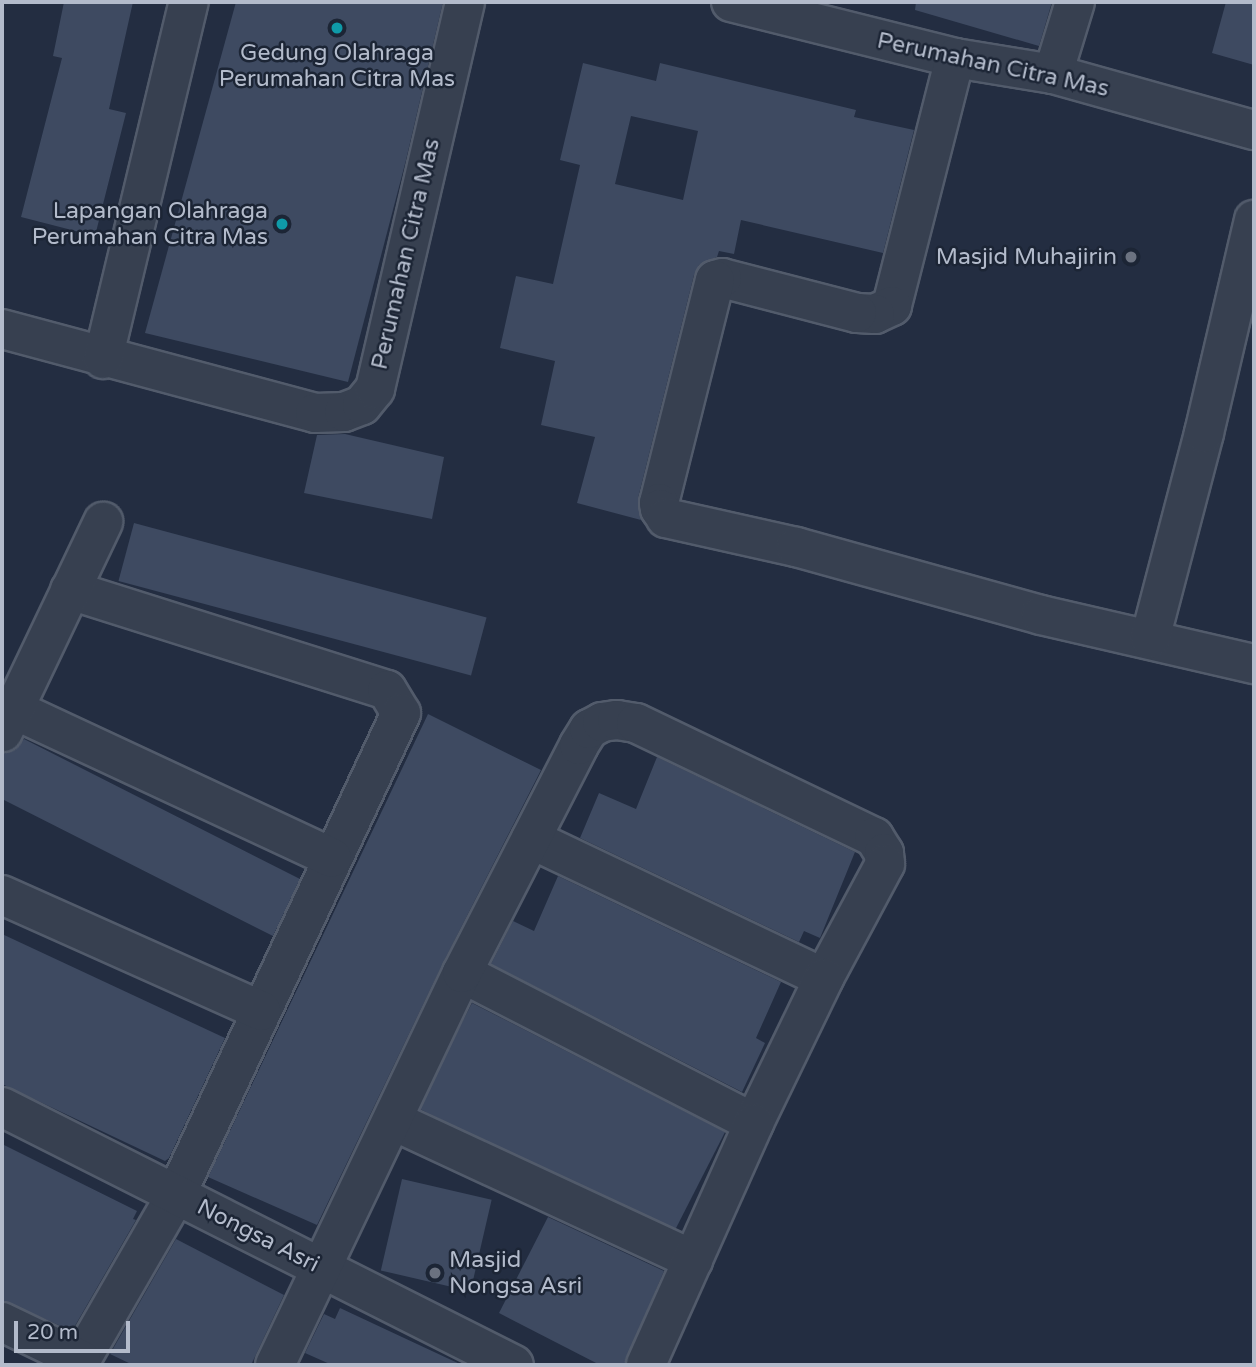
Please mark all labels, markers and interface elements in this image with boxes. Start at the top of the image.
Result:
marker: Gedung Olahraga Perumahan Citra Mas [329,20,345,36]
street label: Perumahan Citra Mas [875,27,1111,103]
place label: Gedung Olahraga Perumahan Citra Mas [219,39,455,93]
street label: Perumahan Citra Mas [366,136,446,372]
place label: Lapangan Olahraga Perumahan Citra Mas [32,197,268,251]
marker: Lapangan Olahraga Perumahan Citra Mas [274,216,290,232]
place label: Masjid Muhajirin [936,243,1117,271]
marker: Masjid Muhajirin [1123,249,1139,265]
street label: Nongsa Asri [192,1193,324,1279]
place label: Masjid Nongsa Asri [449,1246,582,1300]
marker: Masjid Nongsa Asri [427,1265,443,1281]
scale bar [18,1308,133,1352]
text: 20 m [27,1320,78,1345]

